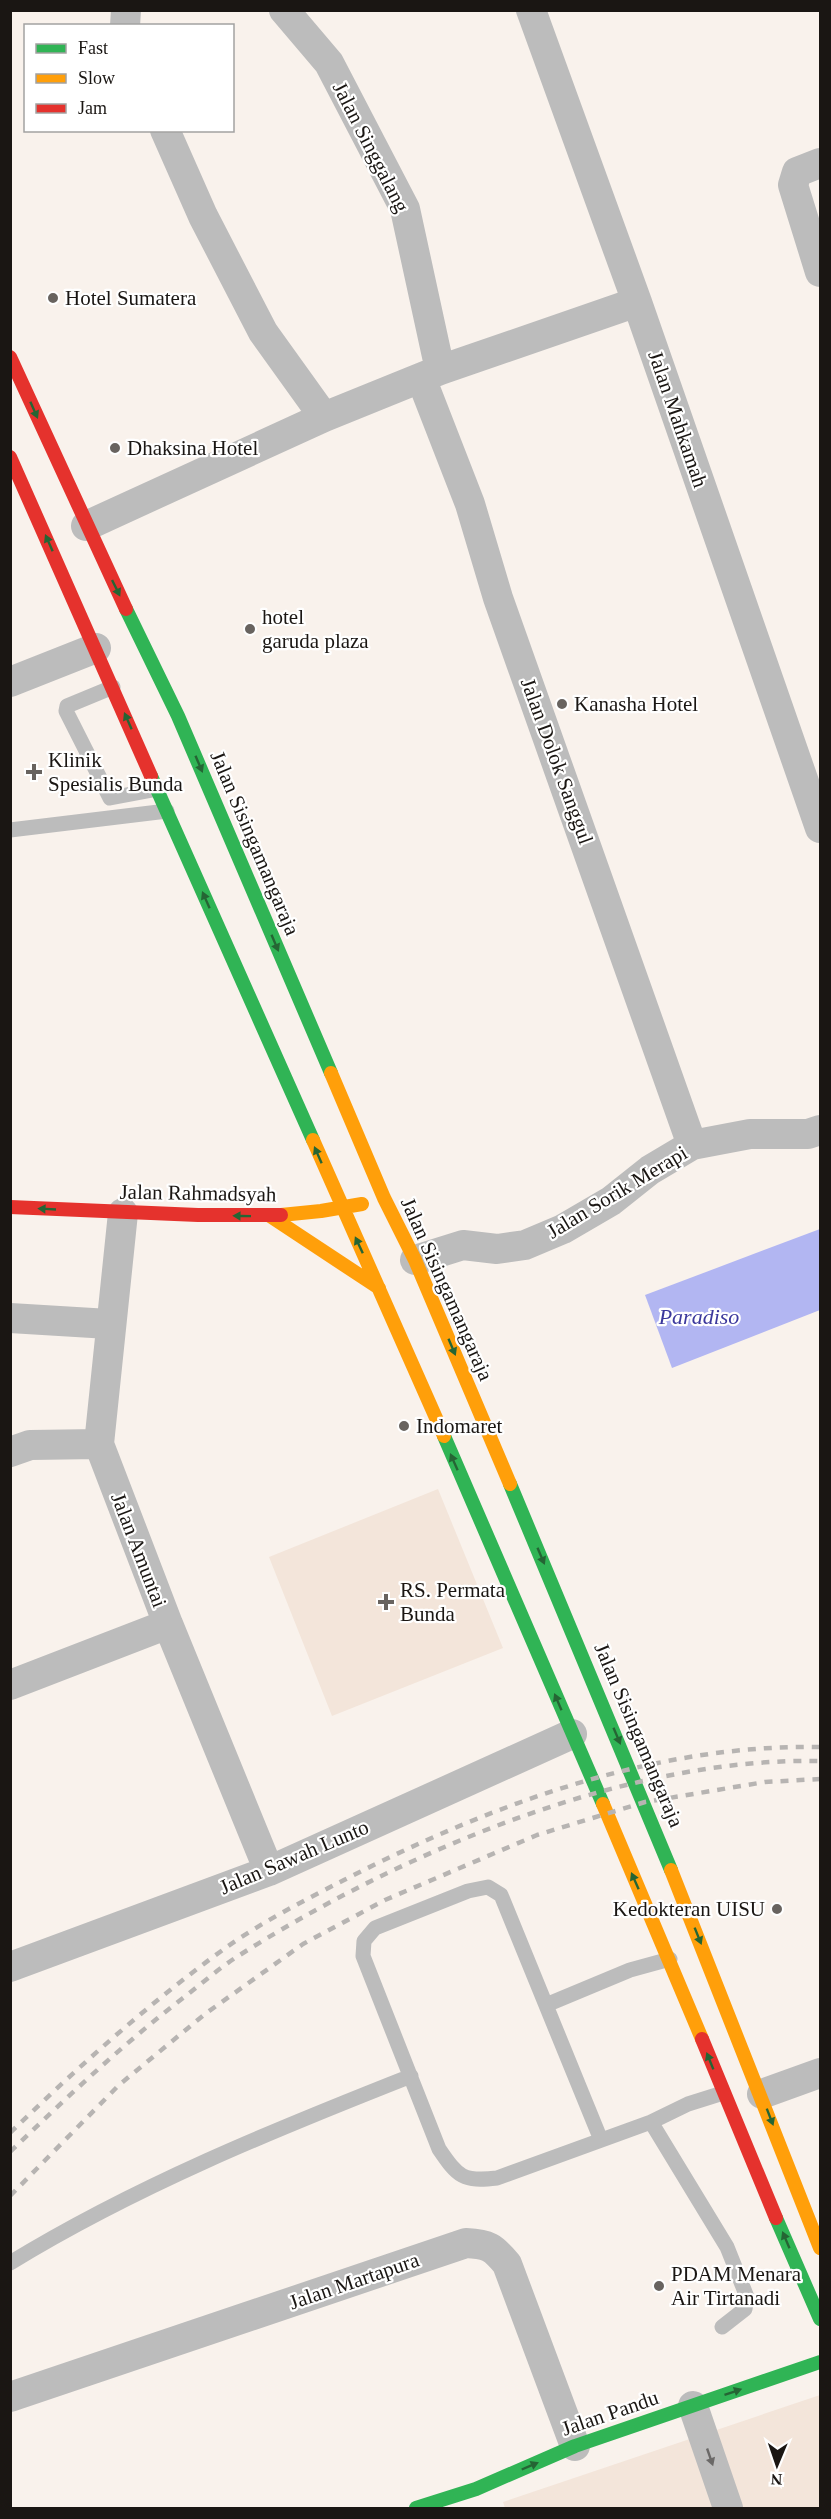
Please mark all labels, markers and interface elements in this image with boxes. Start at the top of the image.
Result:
legend [24,24,234,132]
text: Fast [78,38,108,58]
text: Slow [78,68,115,88]
street label: Jalan Singgalang [328,78,414,217]
text: Jam [78,98,107,118]
place label: Hotel Sumatera [65,286,197,310]
marker: Hotel Sumatera [46,291,60,305]
street label: Jalan Mahkamah [643,348,713,491]
one-way arrow [30,402,39,419]
place label: Dhaksina Hotel [127,436,258,460]
marker: Dhaksina Hotel [108,441,122,455]
one-way arrow [44,533,54,551]
one-way arrow [111,579,120,596]
place label: hotel garuda plaza [262,605,369,653]
marker: hotel garuda plaza [243,622,257,636]
street label: Jalan Dolok Sanggul [516,675,598,847]
place label: Kanasha Hotel [574,692,698,716]
marker: Kanasha Hotel [555,697,569,711]
one-way arrow [123,712,133,730]
street label: Jalan Sisingamangaraja [205,747,305,939]
place label: Klinik Spesialis Bunda [48,748,183,796]
one-way arrow [194,755,204,773]
marker: Klinik Spesialis Bunda [25,763,43,781]
one-way arrow [200,891,210,909]
one-way arrow [270,935,280,953]
street label: Jalan Sorik Merapi [542,1140,692,1243]
one-way arrow [313,1146,323,1164]
street label: Jalan Rahmadsyah [119,1180,277,1206]
street label: Jalan Sisingamangaraja [396,1194,498,1385]
one-way arrow [37,1205,56,1214]
one-way arrow [232,1211,251,1220]
one-way arrow [354,1236,363,1253]
water label: Paradiso [658,1304,739,1329]
one-way arrow [448,1338,457,1356]
place label: Indomaret [416,1414,502,1438]
marker: Indomaret [397,1419,411,1433]
one-way arrow [450,1453,459,1470]
street label: Jalan Amuntai [106,1489,172,1611]
one-way arrow [537,1547,546,1565]
place label: RS. Permata Bunda [400,1578,506,1626]
marker: RS. Permata Bunda [377,1593,395,1611]
street label: Jalan Sisingamangaraja [589,1639,689,1831]
one-way arrow [553,1692,563,1710]
one-way arrow [612,1727,622,1745]
street label: Jalan Sawah Lunto [216,1815,372,1899]
one-way arrow [630,1871,640,1889]
place label: Kedokteran UISU [613,1897,765,1921]
marker: Kedokteran UISU [770,1902,784,1916]
one-way arrow [693,1927,703,1945]
one-way arrow [705,2051,715,2069]
one-way arrow [766,2108,776,2126]
one-way arrow [781,2232,790,2249]
street label: Jalan Martapura [286,2247,423,2314]
place label: PDAM Menara Air Tirtanadi [671,2262,802,2310]
marker: PDAM Menara Air Tirtanadi [652,2279,666,2293]
street label: Jalan Pandu [558,2385,662,2441]
one-way arrow [724,2387,742,2397]
north arrow [747,2435,807,2495]
one-way arrow [706,2448,716,2466]
one-way arrow [521,2461,538,2470]
text: N [770,2471,783,2488]

